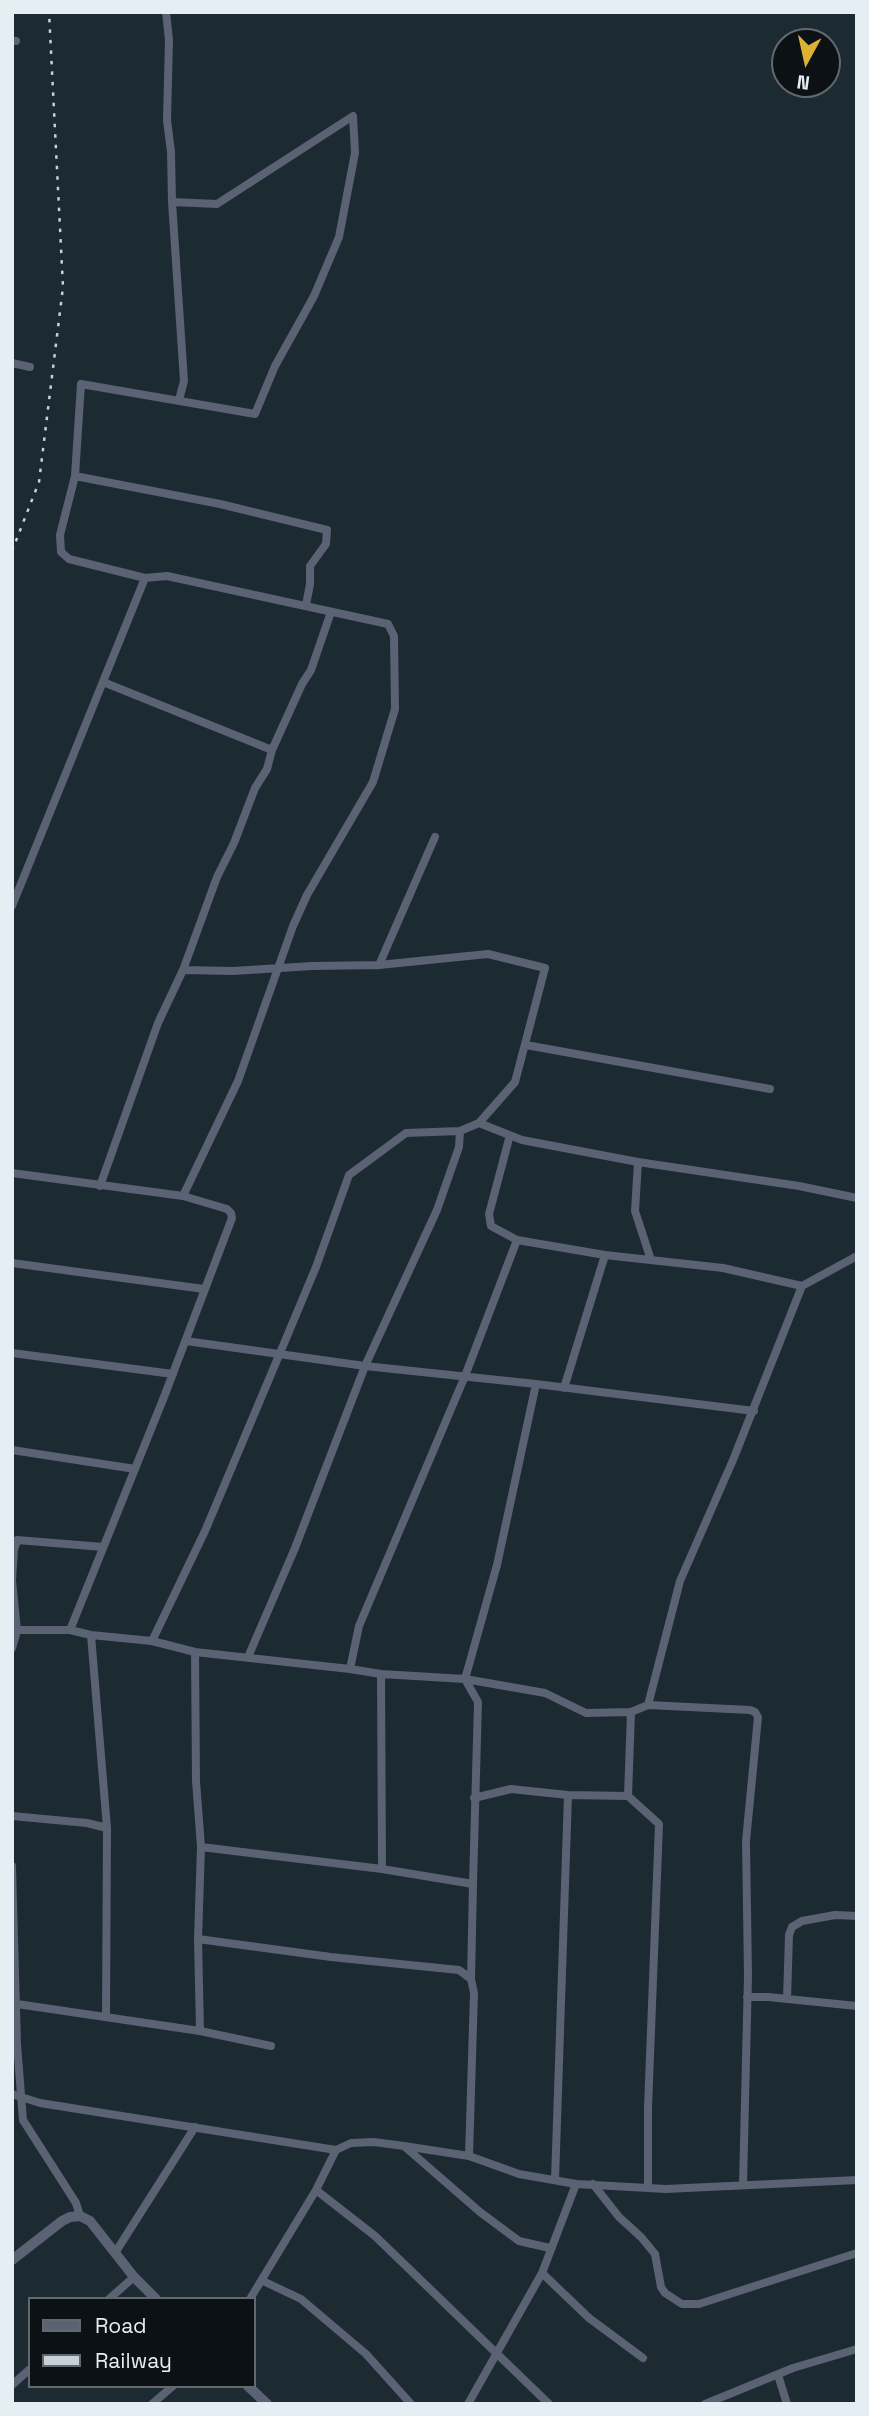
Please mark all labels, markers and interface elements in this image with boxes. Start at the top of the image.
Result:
north arrow [771,28,841,98]
text: N [795,69,811,96]
legend [28,2297,256,2388]
text: Road [95,2312,147,2339]
text: Railway [95,2347,172,2374]

